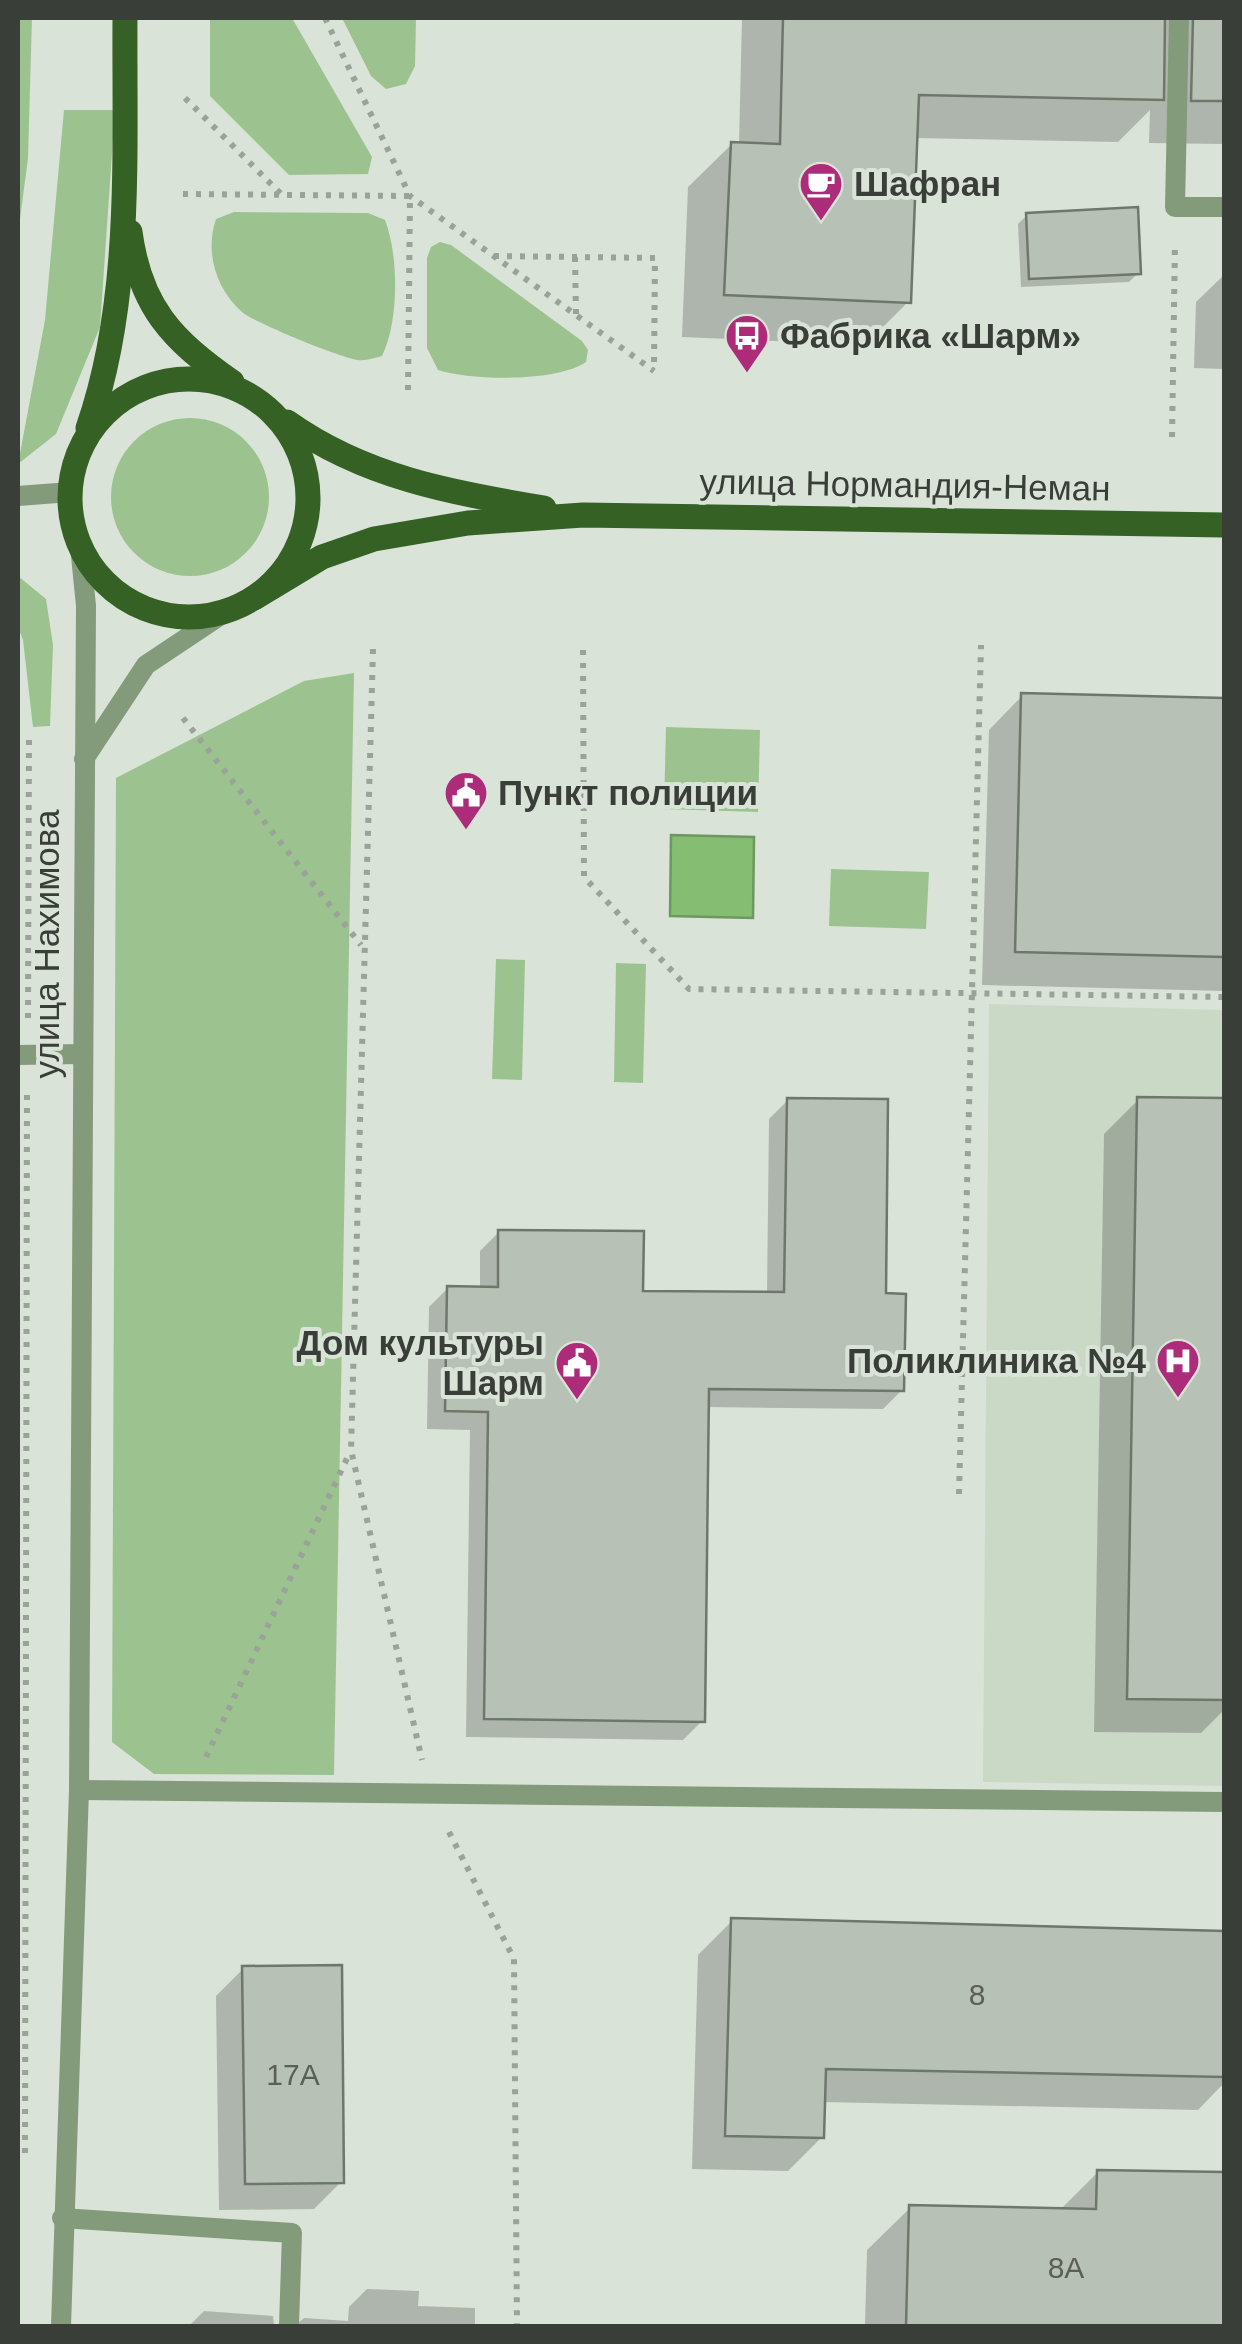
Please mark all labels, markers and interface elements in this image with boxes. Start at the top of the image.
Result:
cafe icon: Шафран [798,161,844,222]
place label: Шафран [854,164,1001,203]
bus stop icon: Фабрика «Шарм» [724,313,770,374]
place label: Фабрика «Шарм» [780,316,1081,355]
street label: улица Нормандия-Неман [699,461,1111,508]
public building icon: Пункт полиции [443,770,489,831]
place label: Пункт полиции [498,773,758,812]
street label: улица Нахимова [27,809,66,1078]
place label: Дом культуры Шарм [297,1323,544,1402]
hospital icon: Поликлиника №4 [1155,1338,1201,1399]
public building icon: Дом культуры Шарм [554,1340,600,1401]
place label: Поликлиника №4 [847,1341,1147,1380]
house number: 8 [969,1978,985,2011]
house number: 17А [266,2058,320,2091]
house number: 8А [1048,2251,1084,2284]

